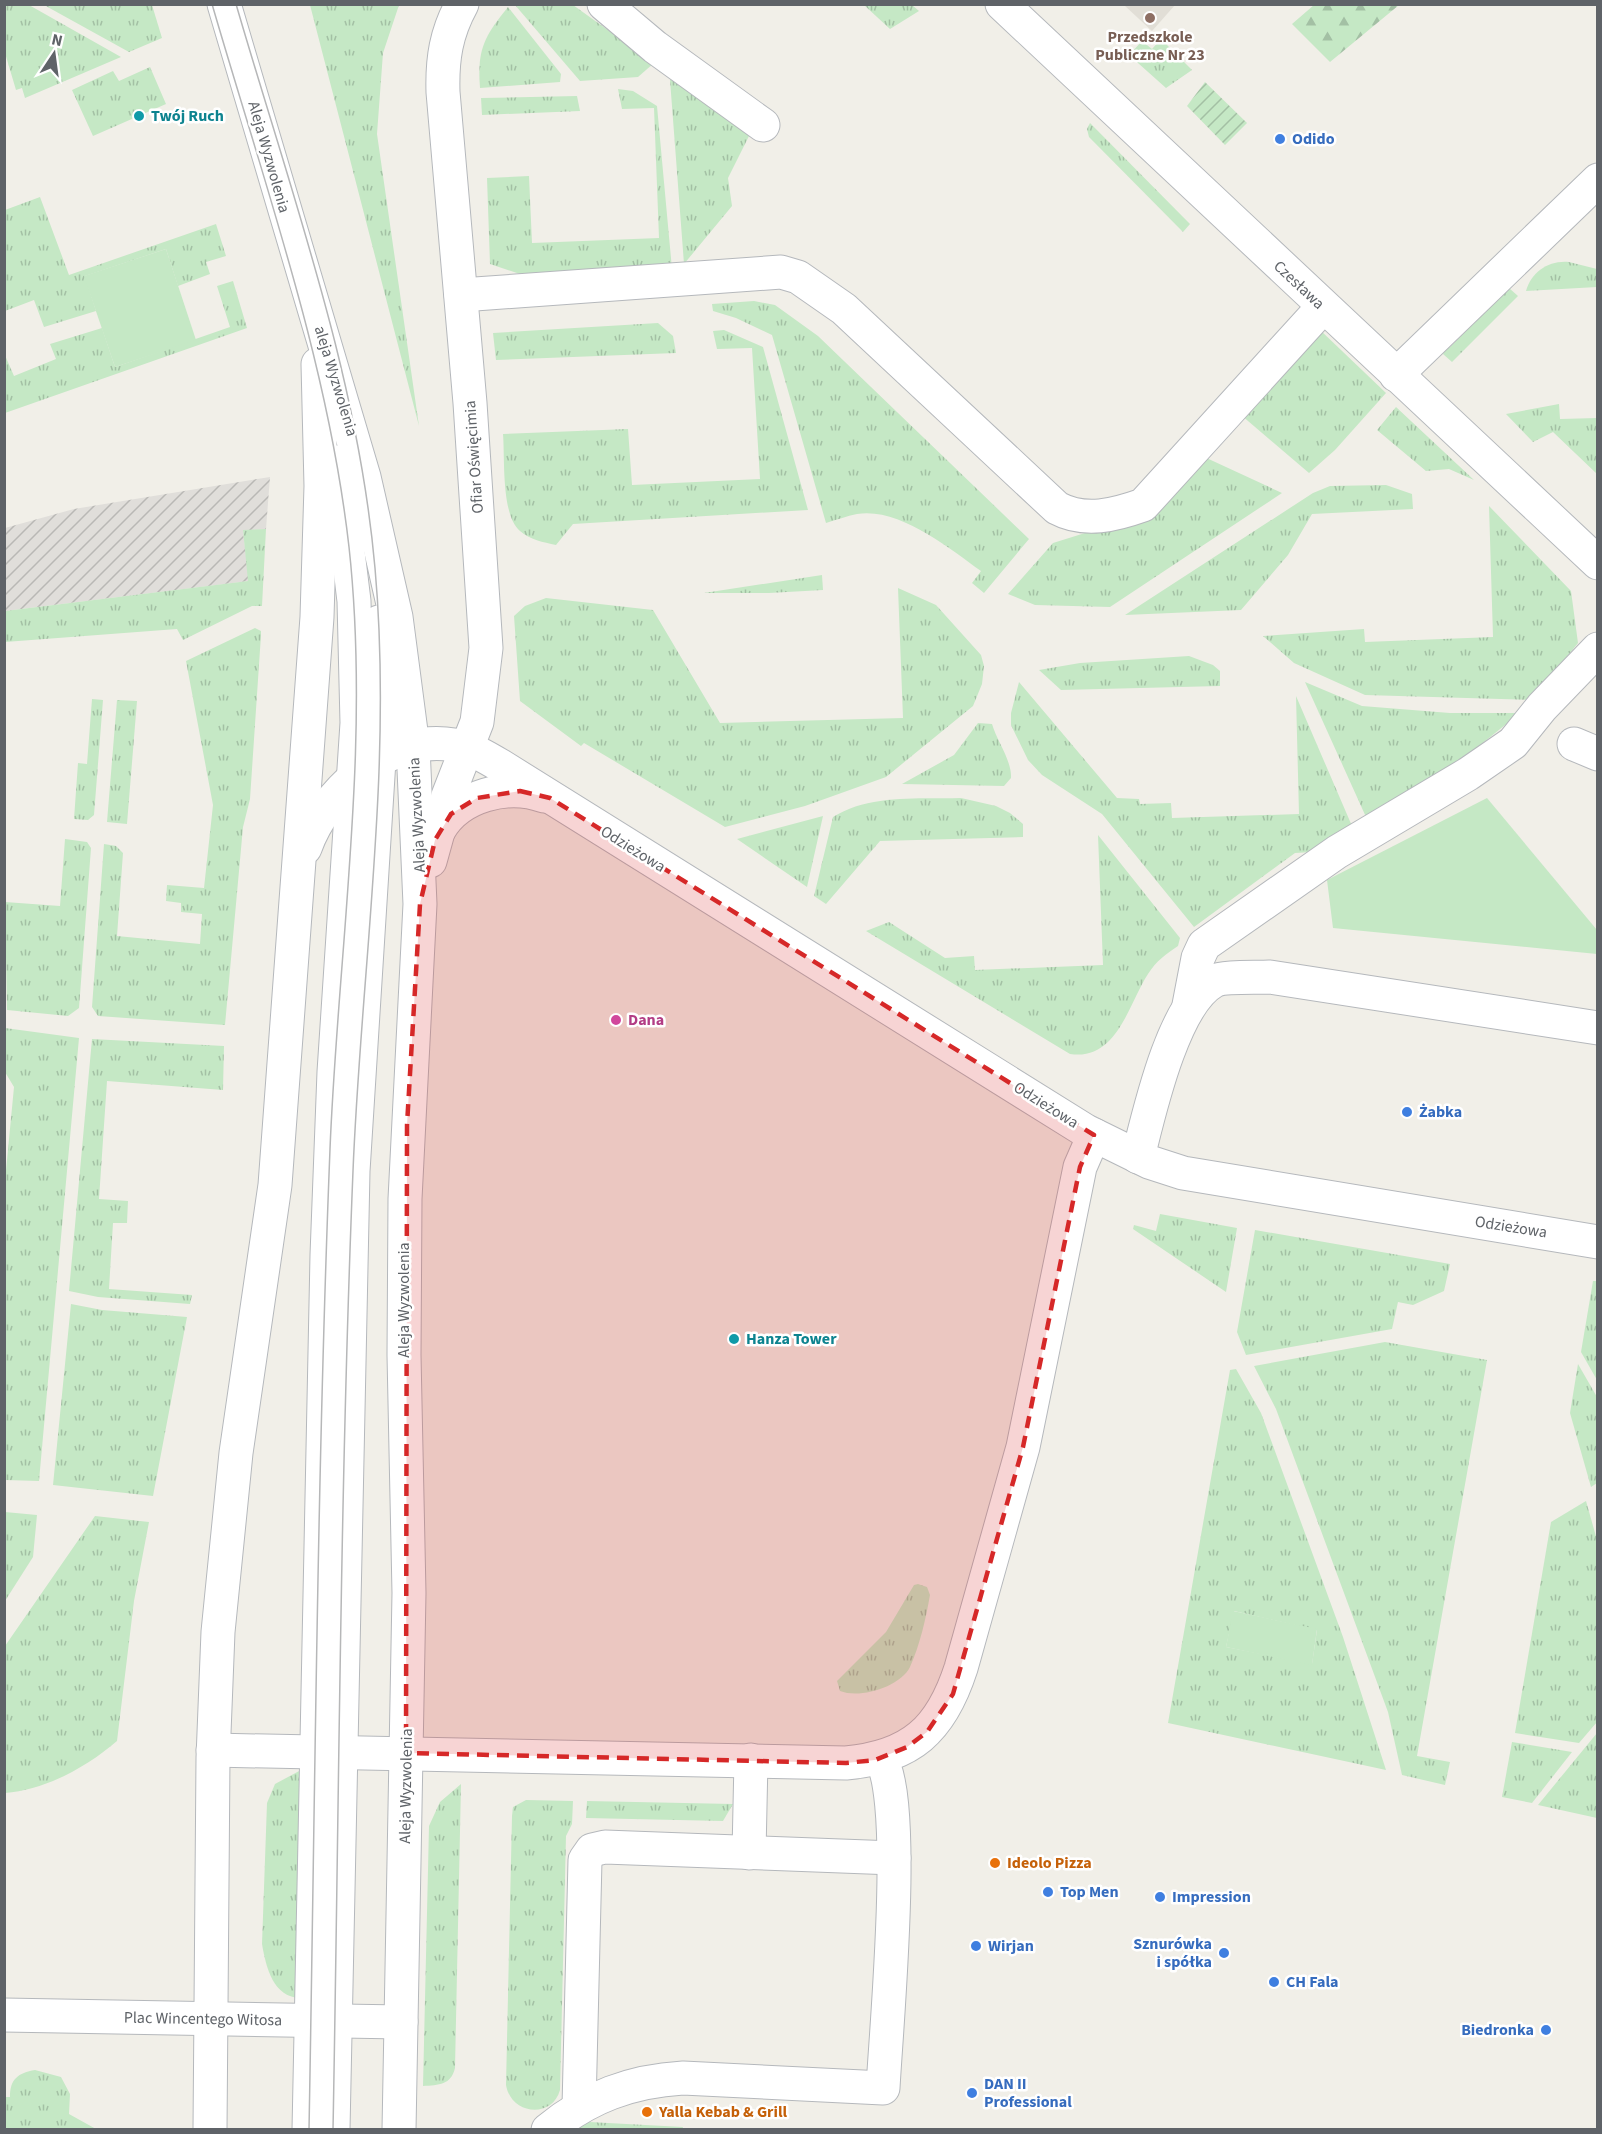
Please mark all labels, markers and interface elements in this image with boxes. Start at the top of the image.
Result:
marker: Przedszkole Publiczne Nr 23 [1143,11,1157,25]
north arrow [24,24,84,84]
place label: Przedszkole Publiczne Nr 23 [1095,26,1205,66]
text: N [49,28,65,52]
street label: Aleja Wyzwolenia [243,99,295,215]
place label: Twój Ruch [151,105,224,127]
marker: Twój Ruch [132,109,146,123]
place label: Odido [1292,128,1335,150]
marker: Odido [1273,132,1287,146]
street label: Czesława [1269,256,1329,314]
street label: aleja Wyzwolenia [309,323,363,439]
street label: Ofiar Oświęcimia [459,400,489,514]
street label: Aleja Wyzwolenia [403,757,431,873]
street label: Odzieżowa [596,820,670,878]
place label: Dana [628,1009,664,1031]
marker: Dana [609,1013,623,1027]
street label: Odzieżowa [1009,1076,1083,1134]
place label: Żabka [1419,1101,1462,1123]
marker: Żabka [1400,1105,1414,1119]
street label: Odzieżowa [1473,1210,1549,1244]
street label: Aleja Wyzwolenia [393,1242,415,1358]
place label: Hanza Tower [746,1328,837,1350]
marker: Hanza Tower [727,1332,741,1346]
street label: Aleja Wyzwolenia [394,1728,418,1844]
place label: Ideolo Pizza [1007,1852,1092,1874]
marker: Ideolo Pizza [988,1856,1002,1870]
place label: Top Men [1060,1881,1119,1903]
marker: Top Men [1041,1885,1055,1899]
place label: Impression [1172,1886,1251,1908]
marker: Impression [1153,1890,1167,1904]
place label: Sznurówka i spółka [1133,1933,1212,1973]
place label: Wirjan [988,1935,1034,1957]
marker: Wirjan [969,1939,983,1953]
marker: Sznurówka i spółka [1217,1946,1231,1960]
place label: CH Fala [1286,1971,1339,1993]
marker: CH Fala [1267,1975,1281,1989]
street label: Plac Wincentego Witosa [124,2007,282,2031]
place label: Biedronka [1461,2019,1534,2041]
marker: Biedronka [1539,2023,1553,2037]
place label: DAN II Professional [984,2073,1072,2113]
marker: DAN II Professional [965,2086,979,2100]
place label: Yalla Kebab & Grill [658,2101,787,2123]
marker: Yalla Kebab & Grill [640,2105,654,2119]

